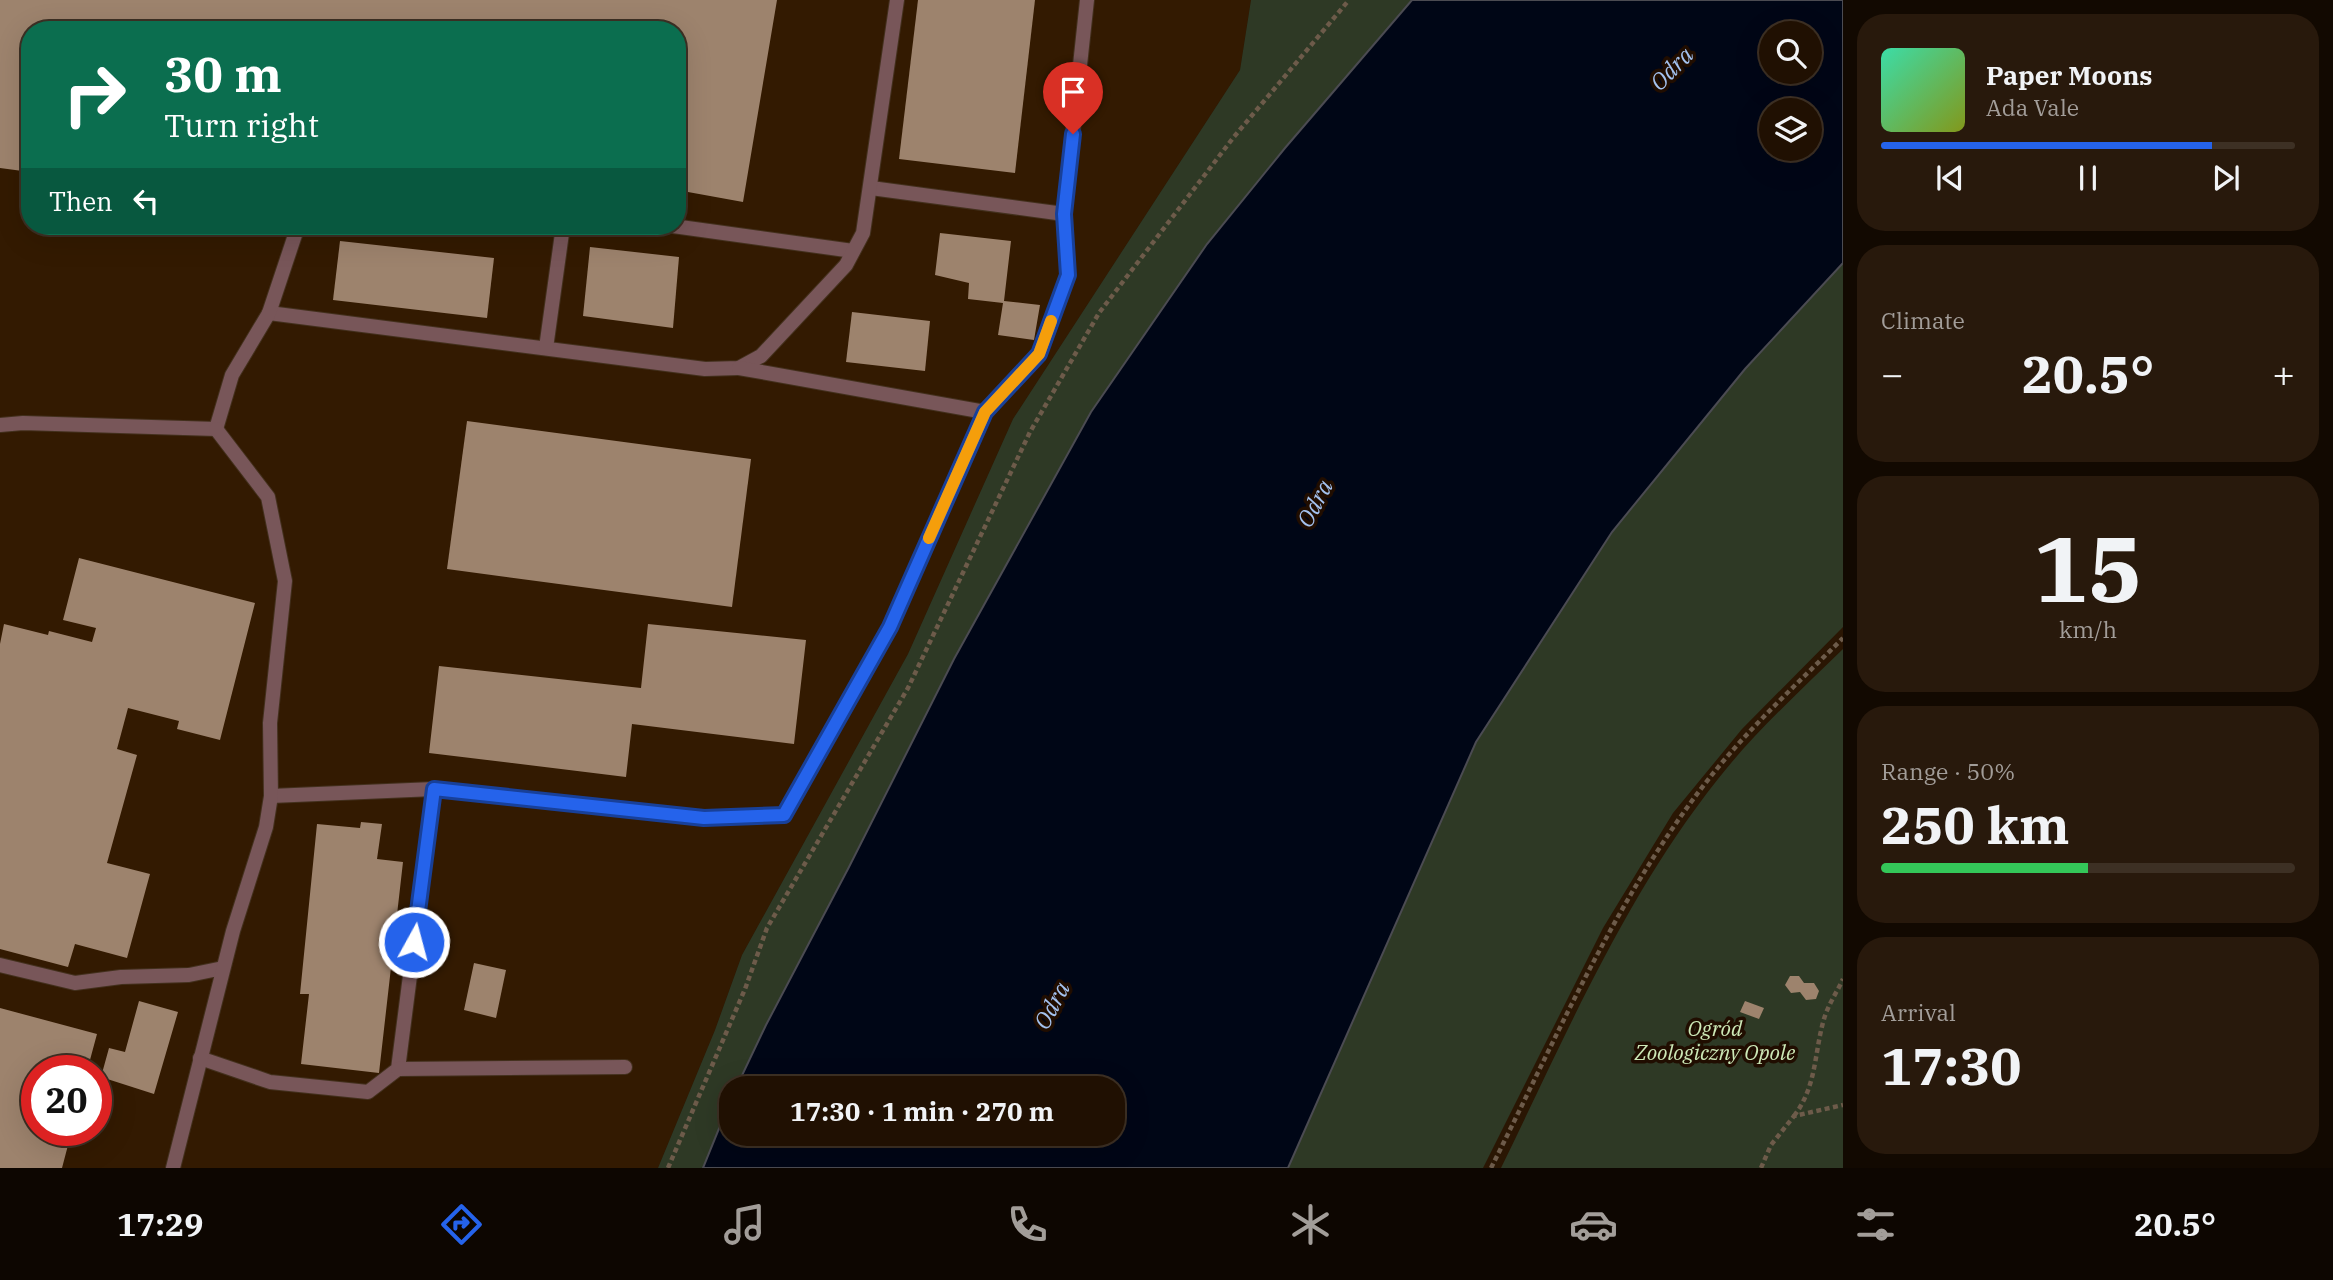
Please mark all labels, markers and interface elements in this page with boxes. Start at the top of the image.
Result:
map controls [1759,21,1822,161]
button: search [1759,21,1822,84]
water label: Odra [1643,39,1700,96]
text: 30 m [164,42,282,105]
icon: right [49,49,140,140]
text: Paper Moons [1986,58,2153,92]
pin [1043,62,1103,134]
icon: arrive [1054,73,1092,111]
text: Ada Vale [1986,92,2079,122]
button: layers [1759,98,1822,161]
text: Turn right [164,104,319,146]
icon: previous [1931,159,1969,197]
icon: pause [2069,159,2107,197]
icon: next [2207,159,2245,197]
icon: left [127,182,165,220]
text: Then [49,184,113,218]
text: Climate [1881,305,1965,335]
text: 20.5° [2022,340,2154,407]
text: − [1881,349,1904,398]
text: + [2272,349,2295,398]
water label: Odra [1289,473,1339,532]
text: 15 [2033,509,2143,627]
text: km/h [2059,614,2117,644]
text: Range · 50% [1881,756,2015,786]
text: 250 km [1881,791,2070,858]
position arrow [377,905,451,979]
water label: Odra [1026,975,1076,1034]
text: Arrival [1881,997,1956,1027]
park label: Ogród Zoologiczny Opole [1634,1014,1796,1066]
text: 17:30 [1881,1032,2022,1099]
speed limit sign: 20 [21,1055,112,1146]
text: 17:30 · 1 min · 270 m [790,1094,1054,1128]
icon: directions [437,1200,486,1249]
icon: music [720,1200,769,1249]
icon: phone [1003,1200,1052,1249]
icon: climate [1286,1200,1335,1249]
icon: car [1569,1200,1618,1249]
icon: filters [1851,1200,1900,1249]
text: 17:29 [117,1203,203,1245]
text: 20.5° [2134,1203,2216,1245]

